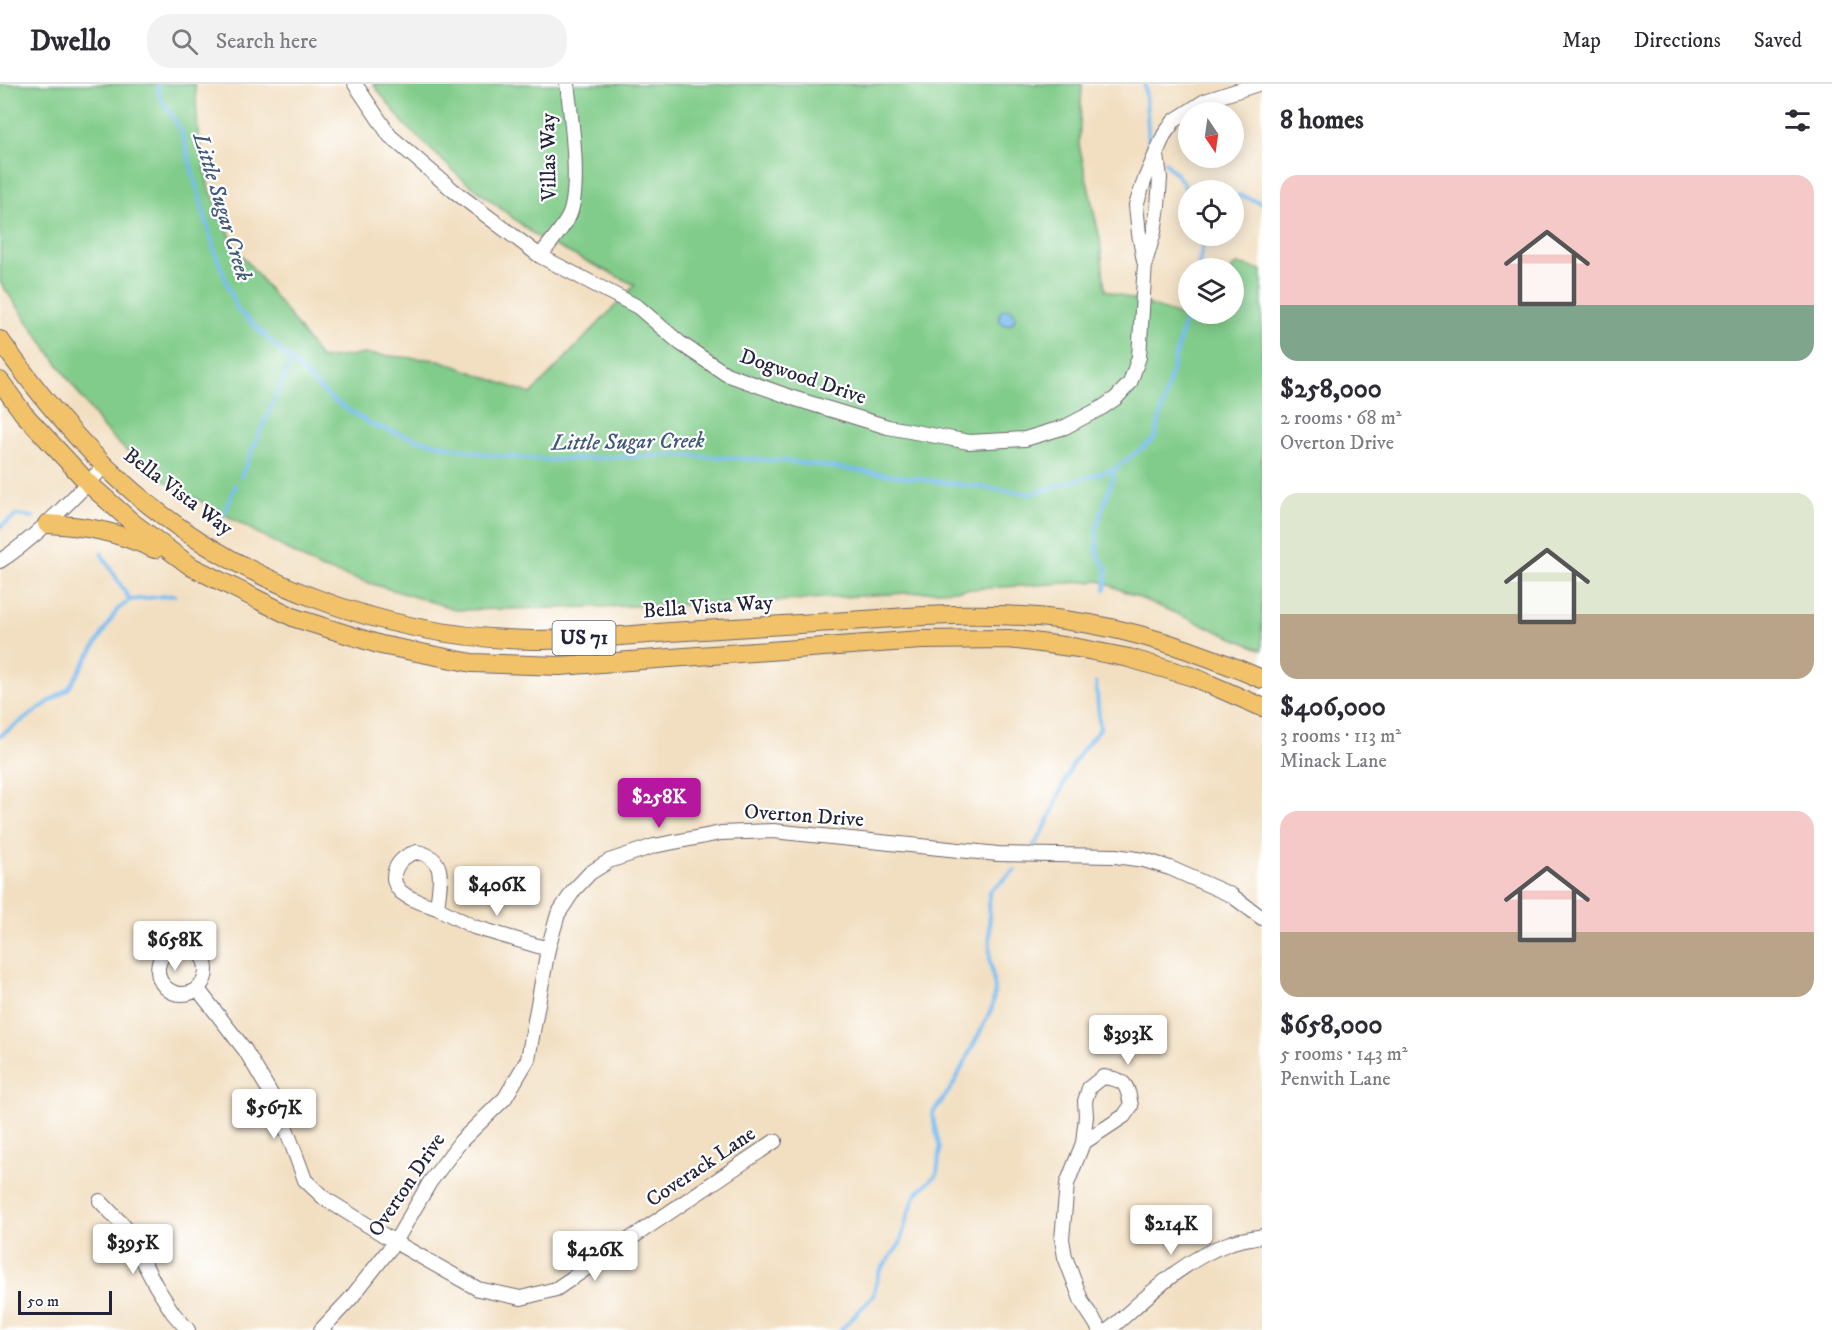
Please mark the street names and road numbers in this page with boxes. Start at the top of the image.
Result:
street label: Villas Way [535,112,563,202]
street label: Dogwood Drive [736,343,870,411]
street label: Bella Vista Way [118,442,239,542]
street label: Bella Vista Way [642,589,775,625]
road number: US 71 [552,621,616,655]
street label: Overton Drive [743,799,865,833]
street label: Coverack Lane [641,1121,761,1213]
street label: Overton Drive [363,1128,451,1242]

